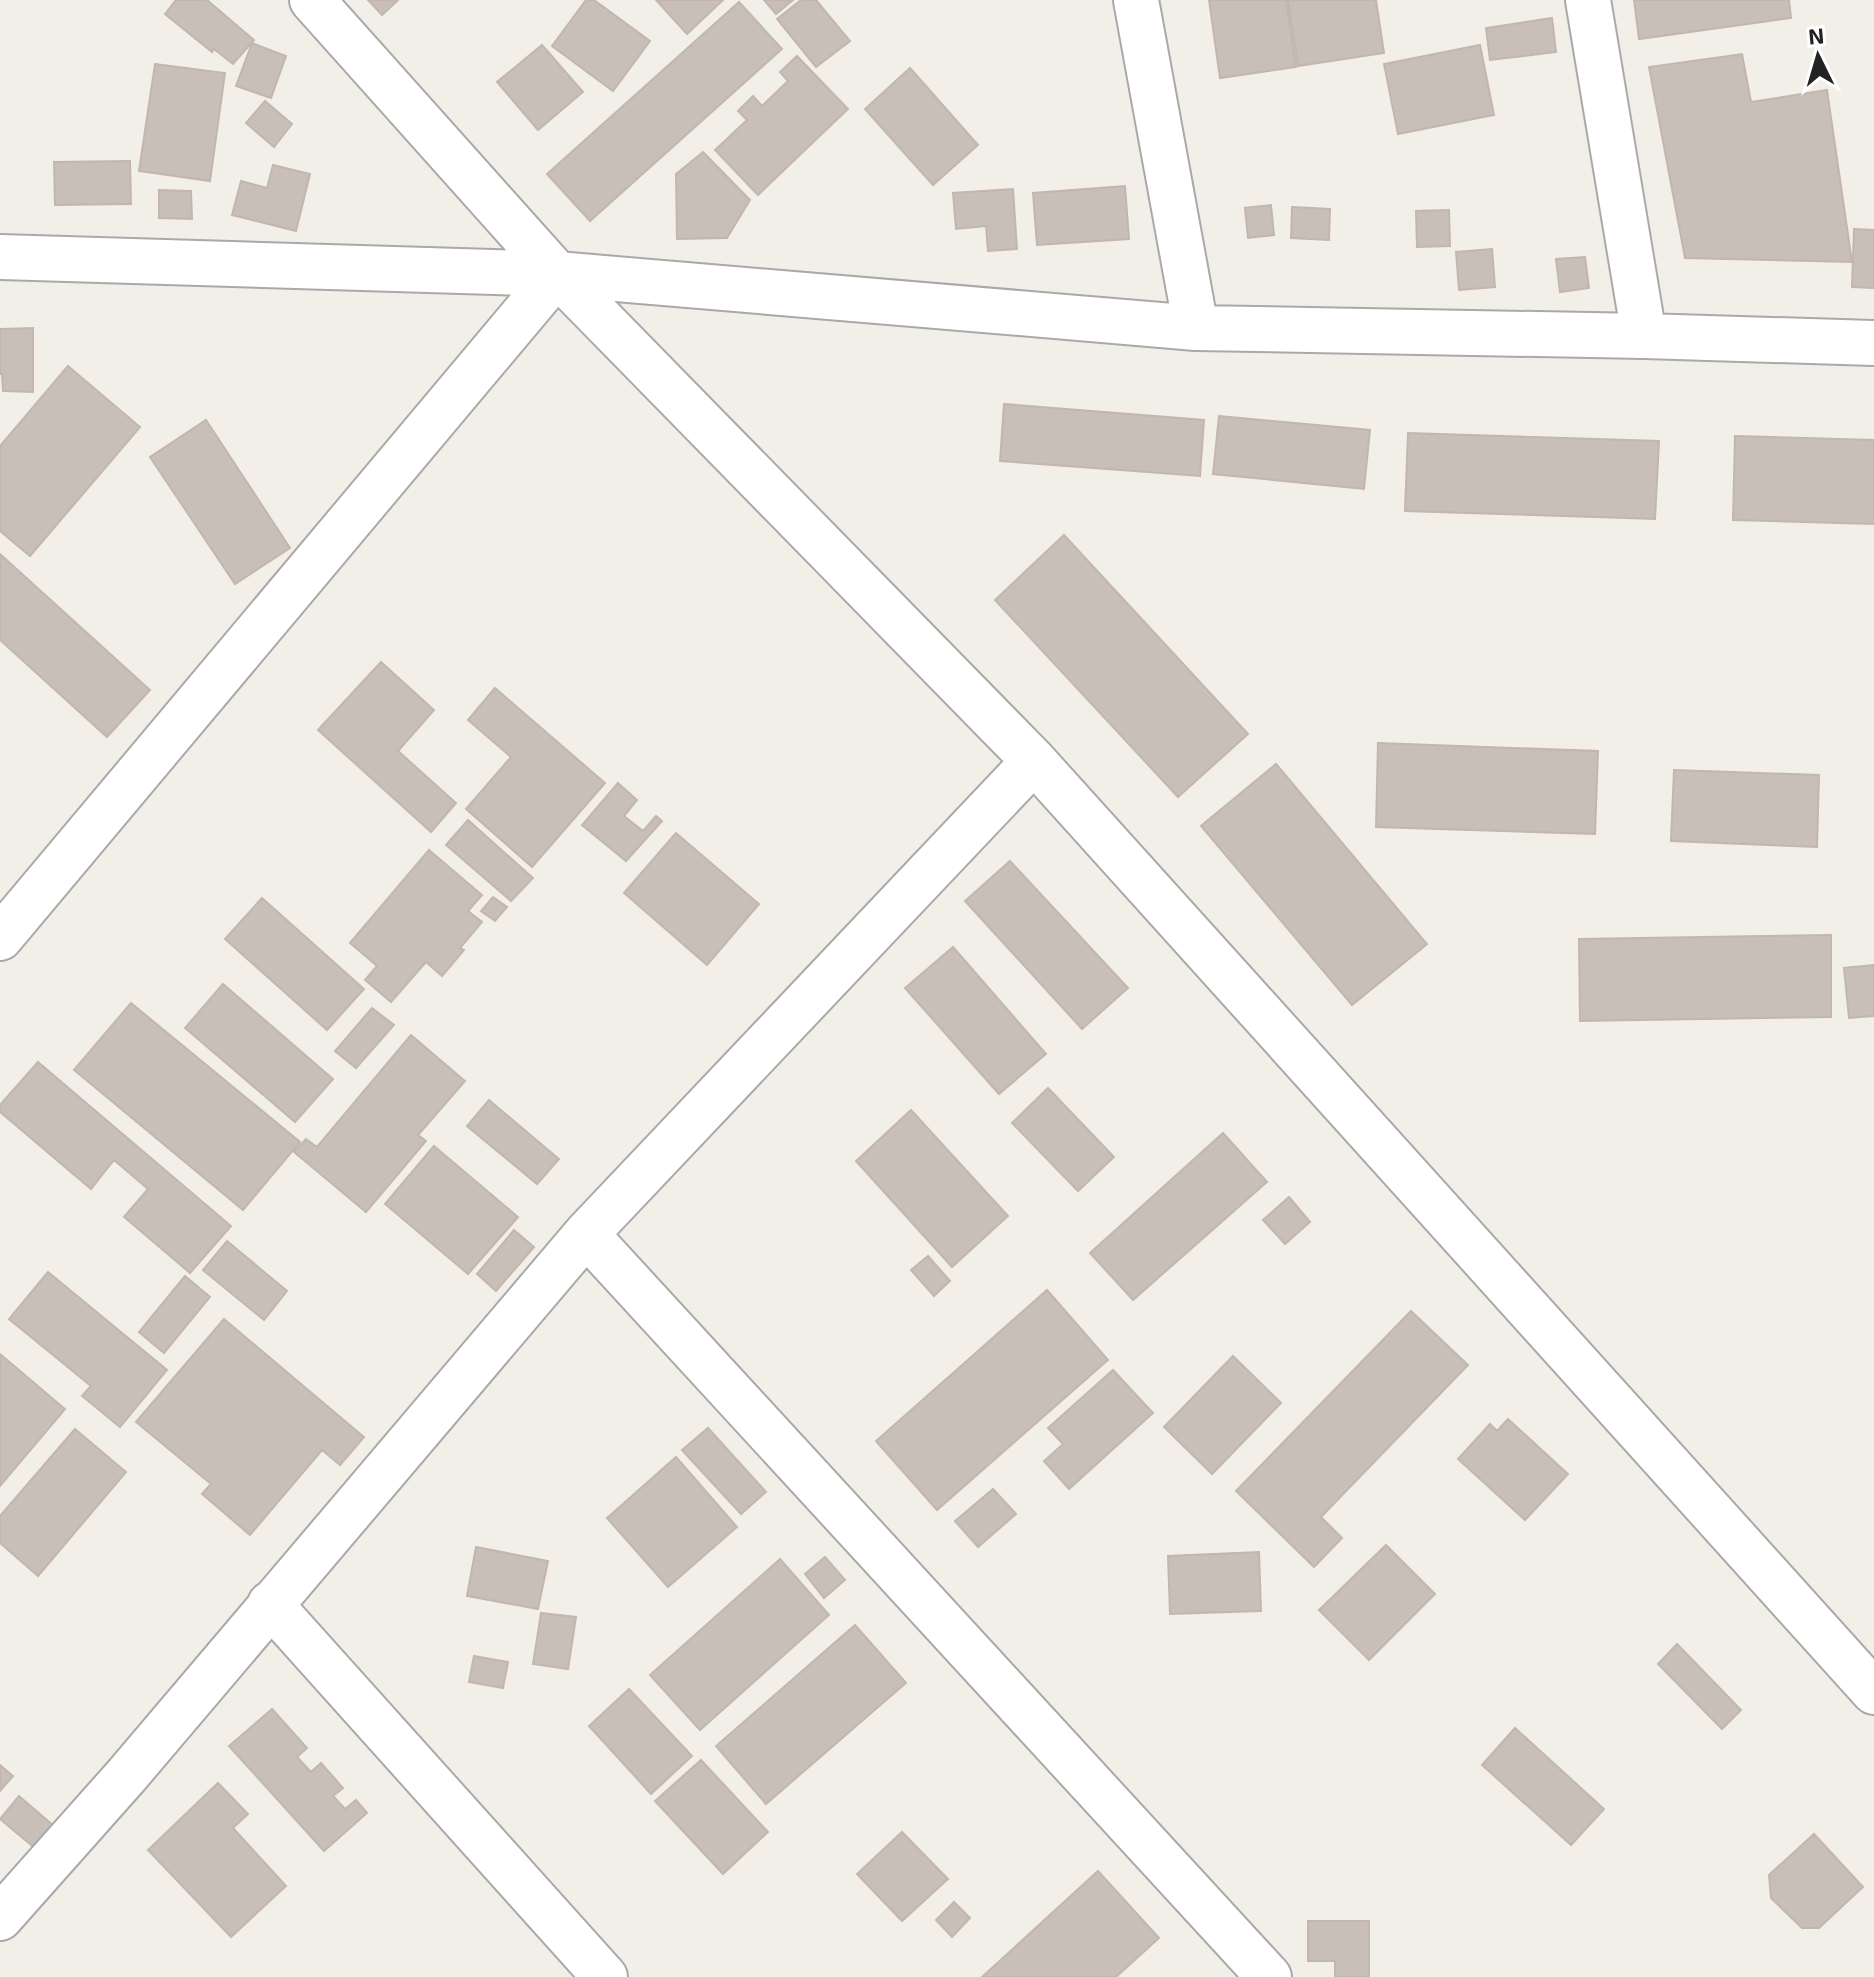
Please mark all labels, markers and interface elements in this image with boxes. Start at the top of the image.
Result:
north arrow [1778,16,1858,96]
text: N [1807,21,1825,49]

